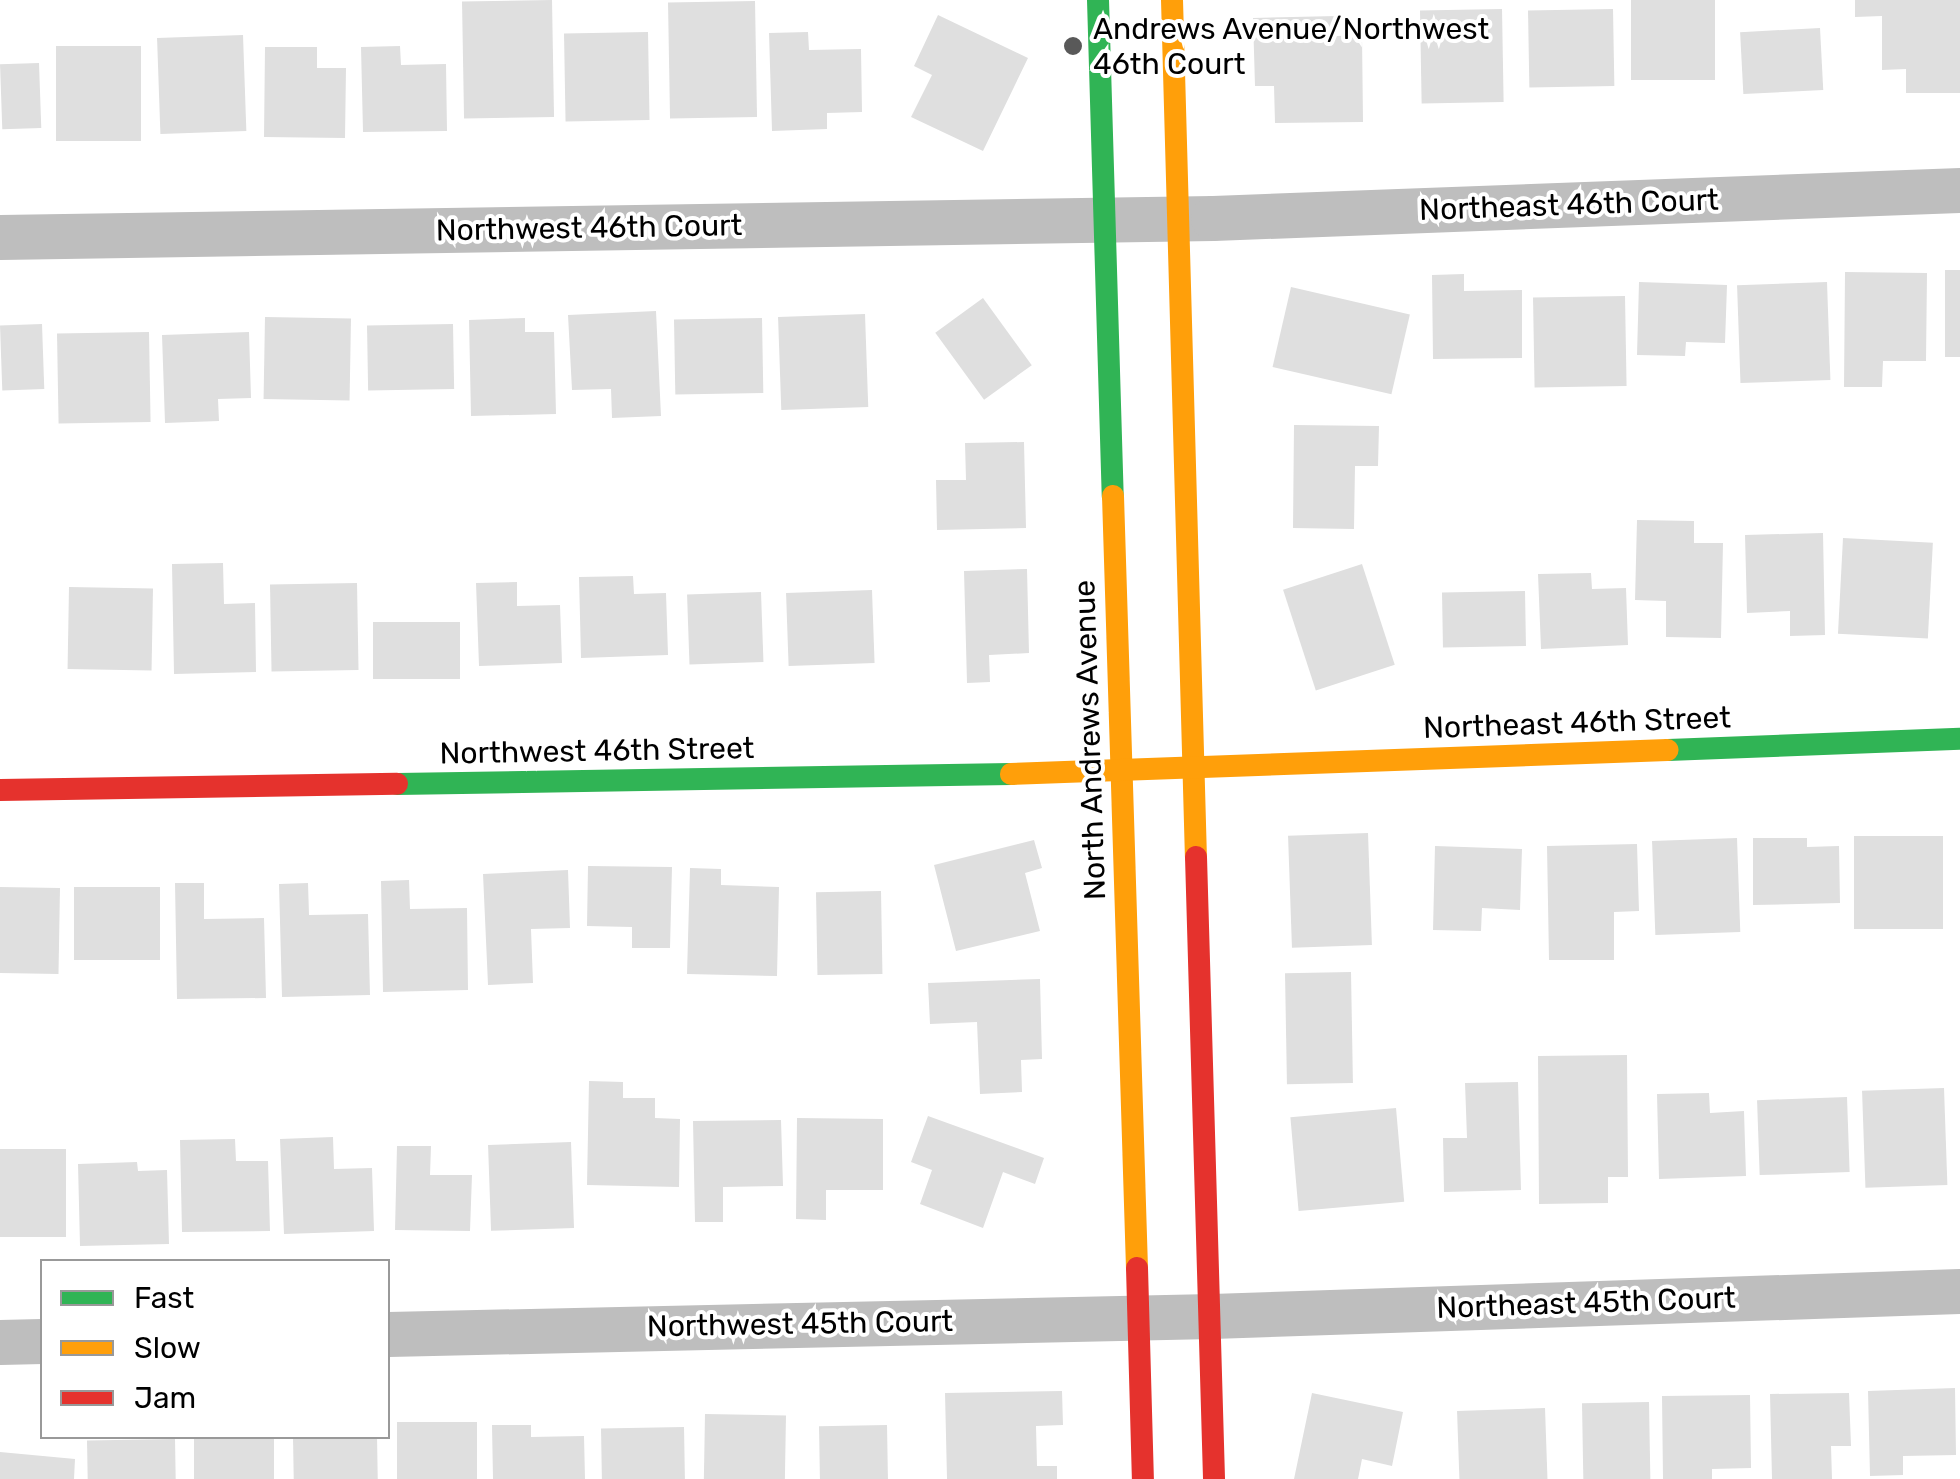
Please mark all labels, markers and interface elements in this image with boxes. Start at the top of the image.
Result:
place label: Andrews Avenue/Northwest 46th Court [1093,11,1490,82]
marker: Andrews Avenue/Northwest 46th Court [1062,35,1084,57]
street label: Northeast 46th Court [1419,182,1719,228]
street label: Northwest 46th Court [435,207,743,249]
street label: North Andrews Avenue [1066,579,1114,901]
street label: Northeast 46th Street [1422,700,1732,746]
street label: Northwest 46th Street [439,730,755,772]
legend [40,1259,390,1439]
text: Fast [134,1280,194,1316]
street label: Northeast 45th Court [1436,1280,1736,1326]
street label: Northwest 45th Court [647,1303,953,1345]
text: Slow [134,1330,201,1366]
text: Jam [134,1380,196,1416]

